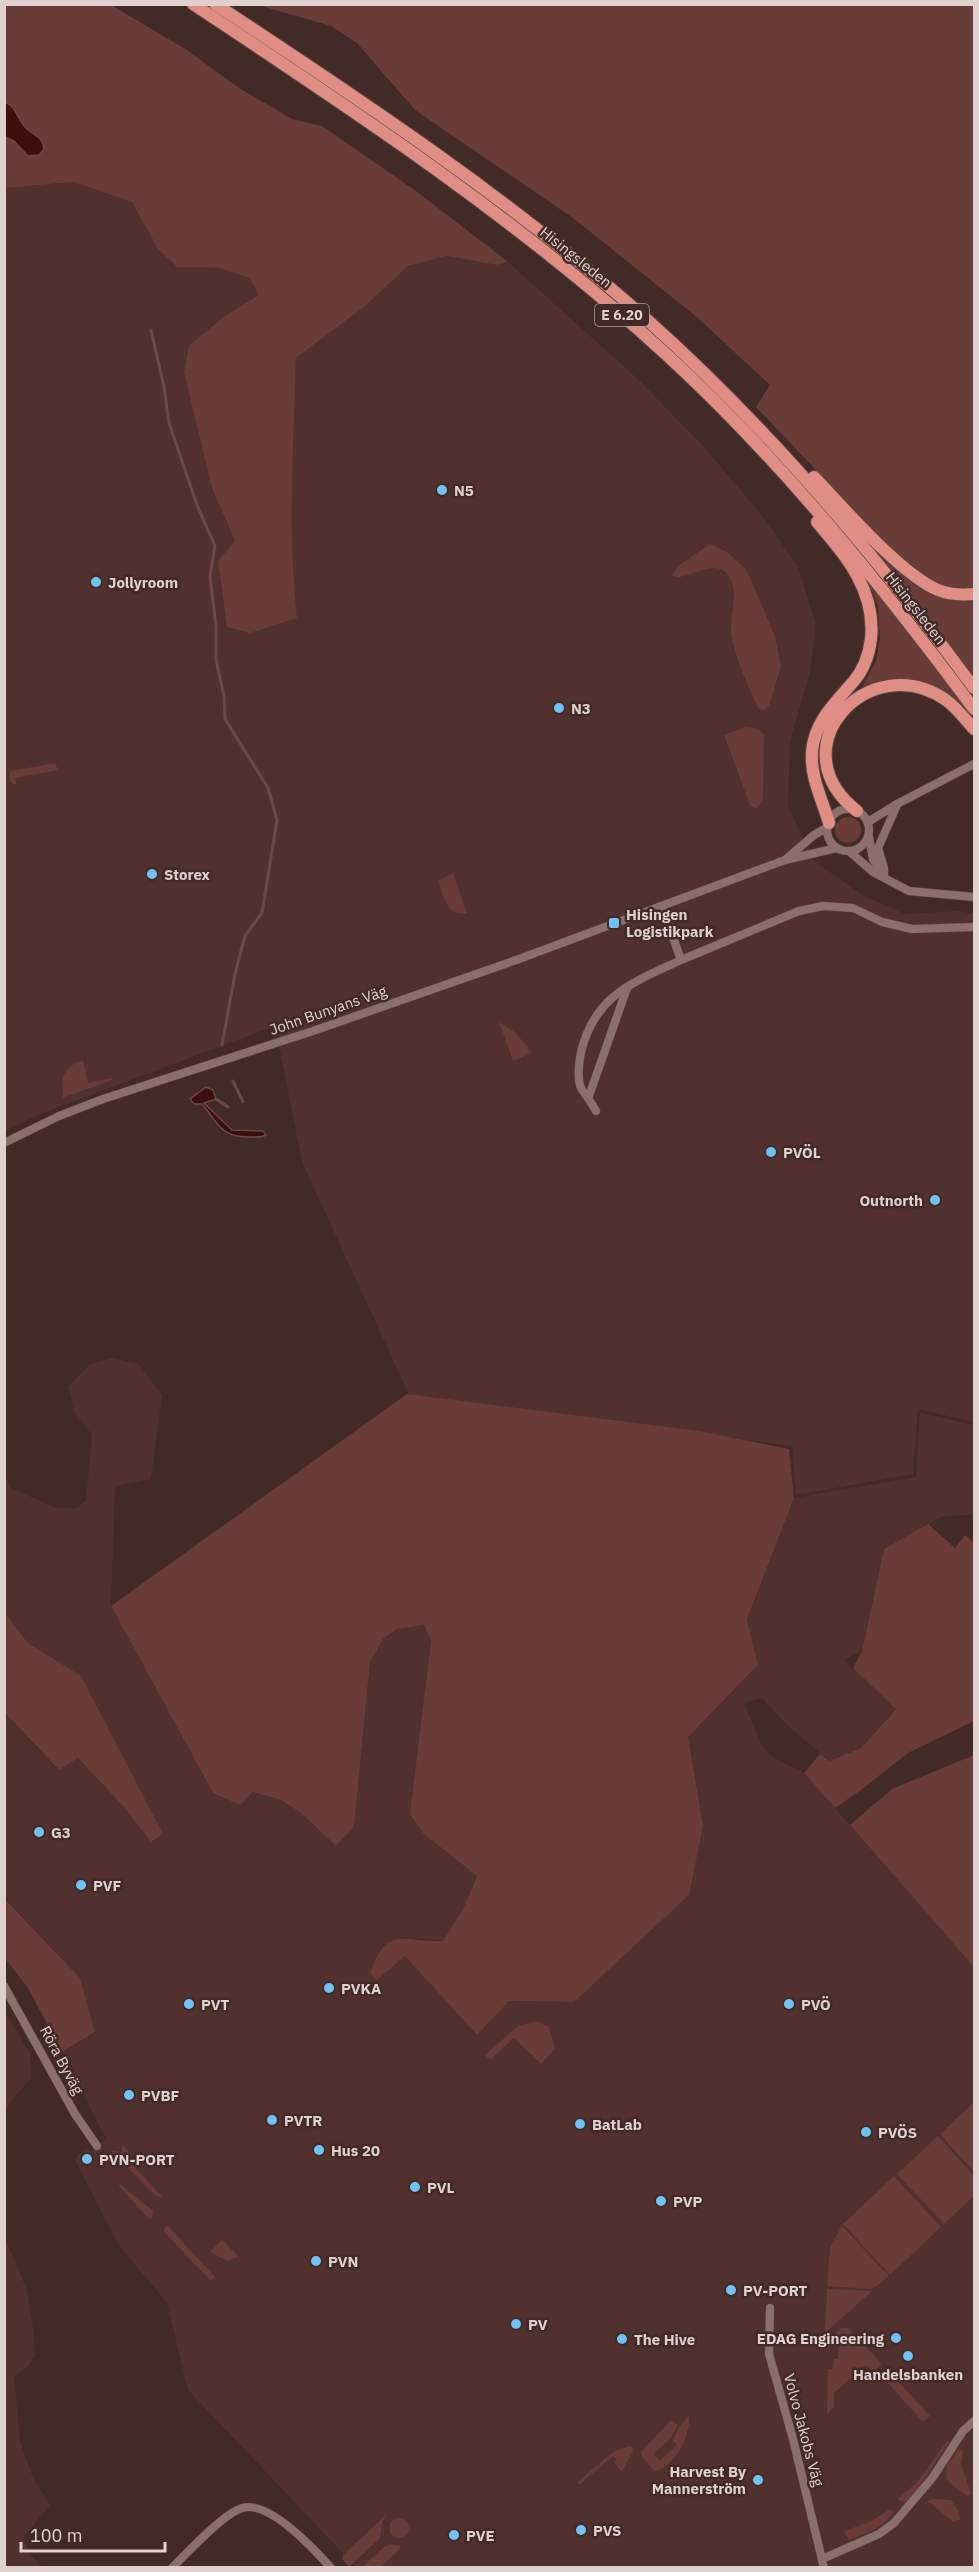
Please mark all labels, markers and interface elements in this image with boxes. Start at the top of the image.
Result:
street label: Hisingsleden [536,222,616,292]
road number: E 6.20 [595,304,649,326]
place label: N5 [454,481,474,500]
marker: N5 [435,483,449,497]
street label: Hisingsleden [882,568,950,648]
place label: Jollyroom [108,573,178,592]
marker: Jollyroom [89,575,103,589]
place label: N3 [571,699,591,718]
marker: N3 [552,701,566,715]
place label: Storex [164,865,211,884]
marker: Storex [145,867,159,881]
place label: Hisingen Logistikpark [626,905,714,941]
marker: Hisingen Logistikpark [607,916,621,930]
street label: John Bunyans Väg [267,981,389,1039]
place label: PVÖL [783,1143,821,1162]
marker: PVÖL [764,1145,778,1159]
place label: Outnorth [859,1191,923,1210]
marker: Outnorth [928,1193,942,1207]
place label: G3 [51,1823,71,1842]
marker: G3 [32,1825,46,1839]
place label: PVF [93,1876,122,1895]
marker: PVF [74,1878,88,1892]
place label: PVKA [341,1979,381,1998]
marker: PVKA [322,1981,336,1995]
place label: PVT [201,1995,230,2014]
place label: PVÖ [801,1995,831,2014]
marker: PVT [182,1997,196,2011]
marker: PVÖ [782,1997,796,2011]
street label: Röra Byväg [36,2022,88,2098]
place label: PVBF [141,2086,180,2105]
marker: PVBF [122,2088,136,2102]
place label: PVTR [284,2111,322,2130]
marker: PVTR [265,2113,279,2127]
place label: BatLab [592,2115,642,2134]
marker: BatLab [573,2117,587,2131]
place label: PVÖS [878,2123,917,2142]
marker: PVÖS [859,2125,873,2139]
place label: Hus 20 [331,2141,380,2160]
marker: Hus 20 [312,2143,326,2157]
place label: PVN-PORT [99,2150,175,2169]
marker: PVN-PORT [80,2152,94,2166]
place label: PVL [427,2178,455,2197]
marker: PVL [408,2180,422,2194]
place label: PVP [673,2192,703,2211]
marker: PVP [654,2194,668,2208]
place label: PVN [328,2252,358,2271]
marker: PVN [309,2254,323,2268]
place label: PV-PORT [743,2281,807,2300]
marker: PV-PORT [724,2283,738,2297]
place label: PV [528,2315,548,2334]
marker: PV [509,2317,523,2331]
place label: EDAG Engineering [757,2329,885,2348]
place label: The Hive [634,2330,695,2349]
marker: EDAG Engineering [889,2331,903,2345]
marker: The Hive [615,2332,629,2346]
marker: Handelsbanken [901,2349,915,2363]
place label: Handelsbanken [853,2365,963,2384]
street label: Volvo Jakobs Väg [780,2371,828,2489]
place label: Harvest By Mannerström [652,2462,746,2498]
marker: Harvest By Mannerström [751,2473,765,2487]
scale bar [21,2515,165,2553]
place label: PVS [593,2521,621,2540]
marker: PVS [574,2523,588,2537]
text: 100 m [30,2524,82,2547]
place label: PVE [466,2526,495,2545]
marker: PVE [447,2528,461,2542]

